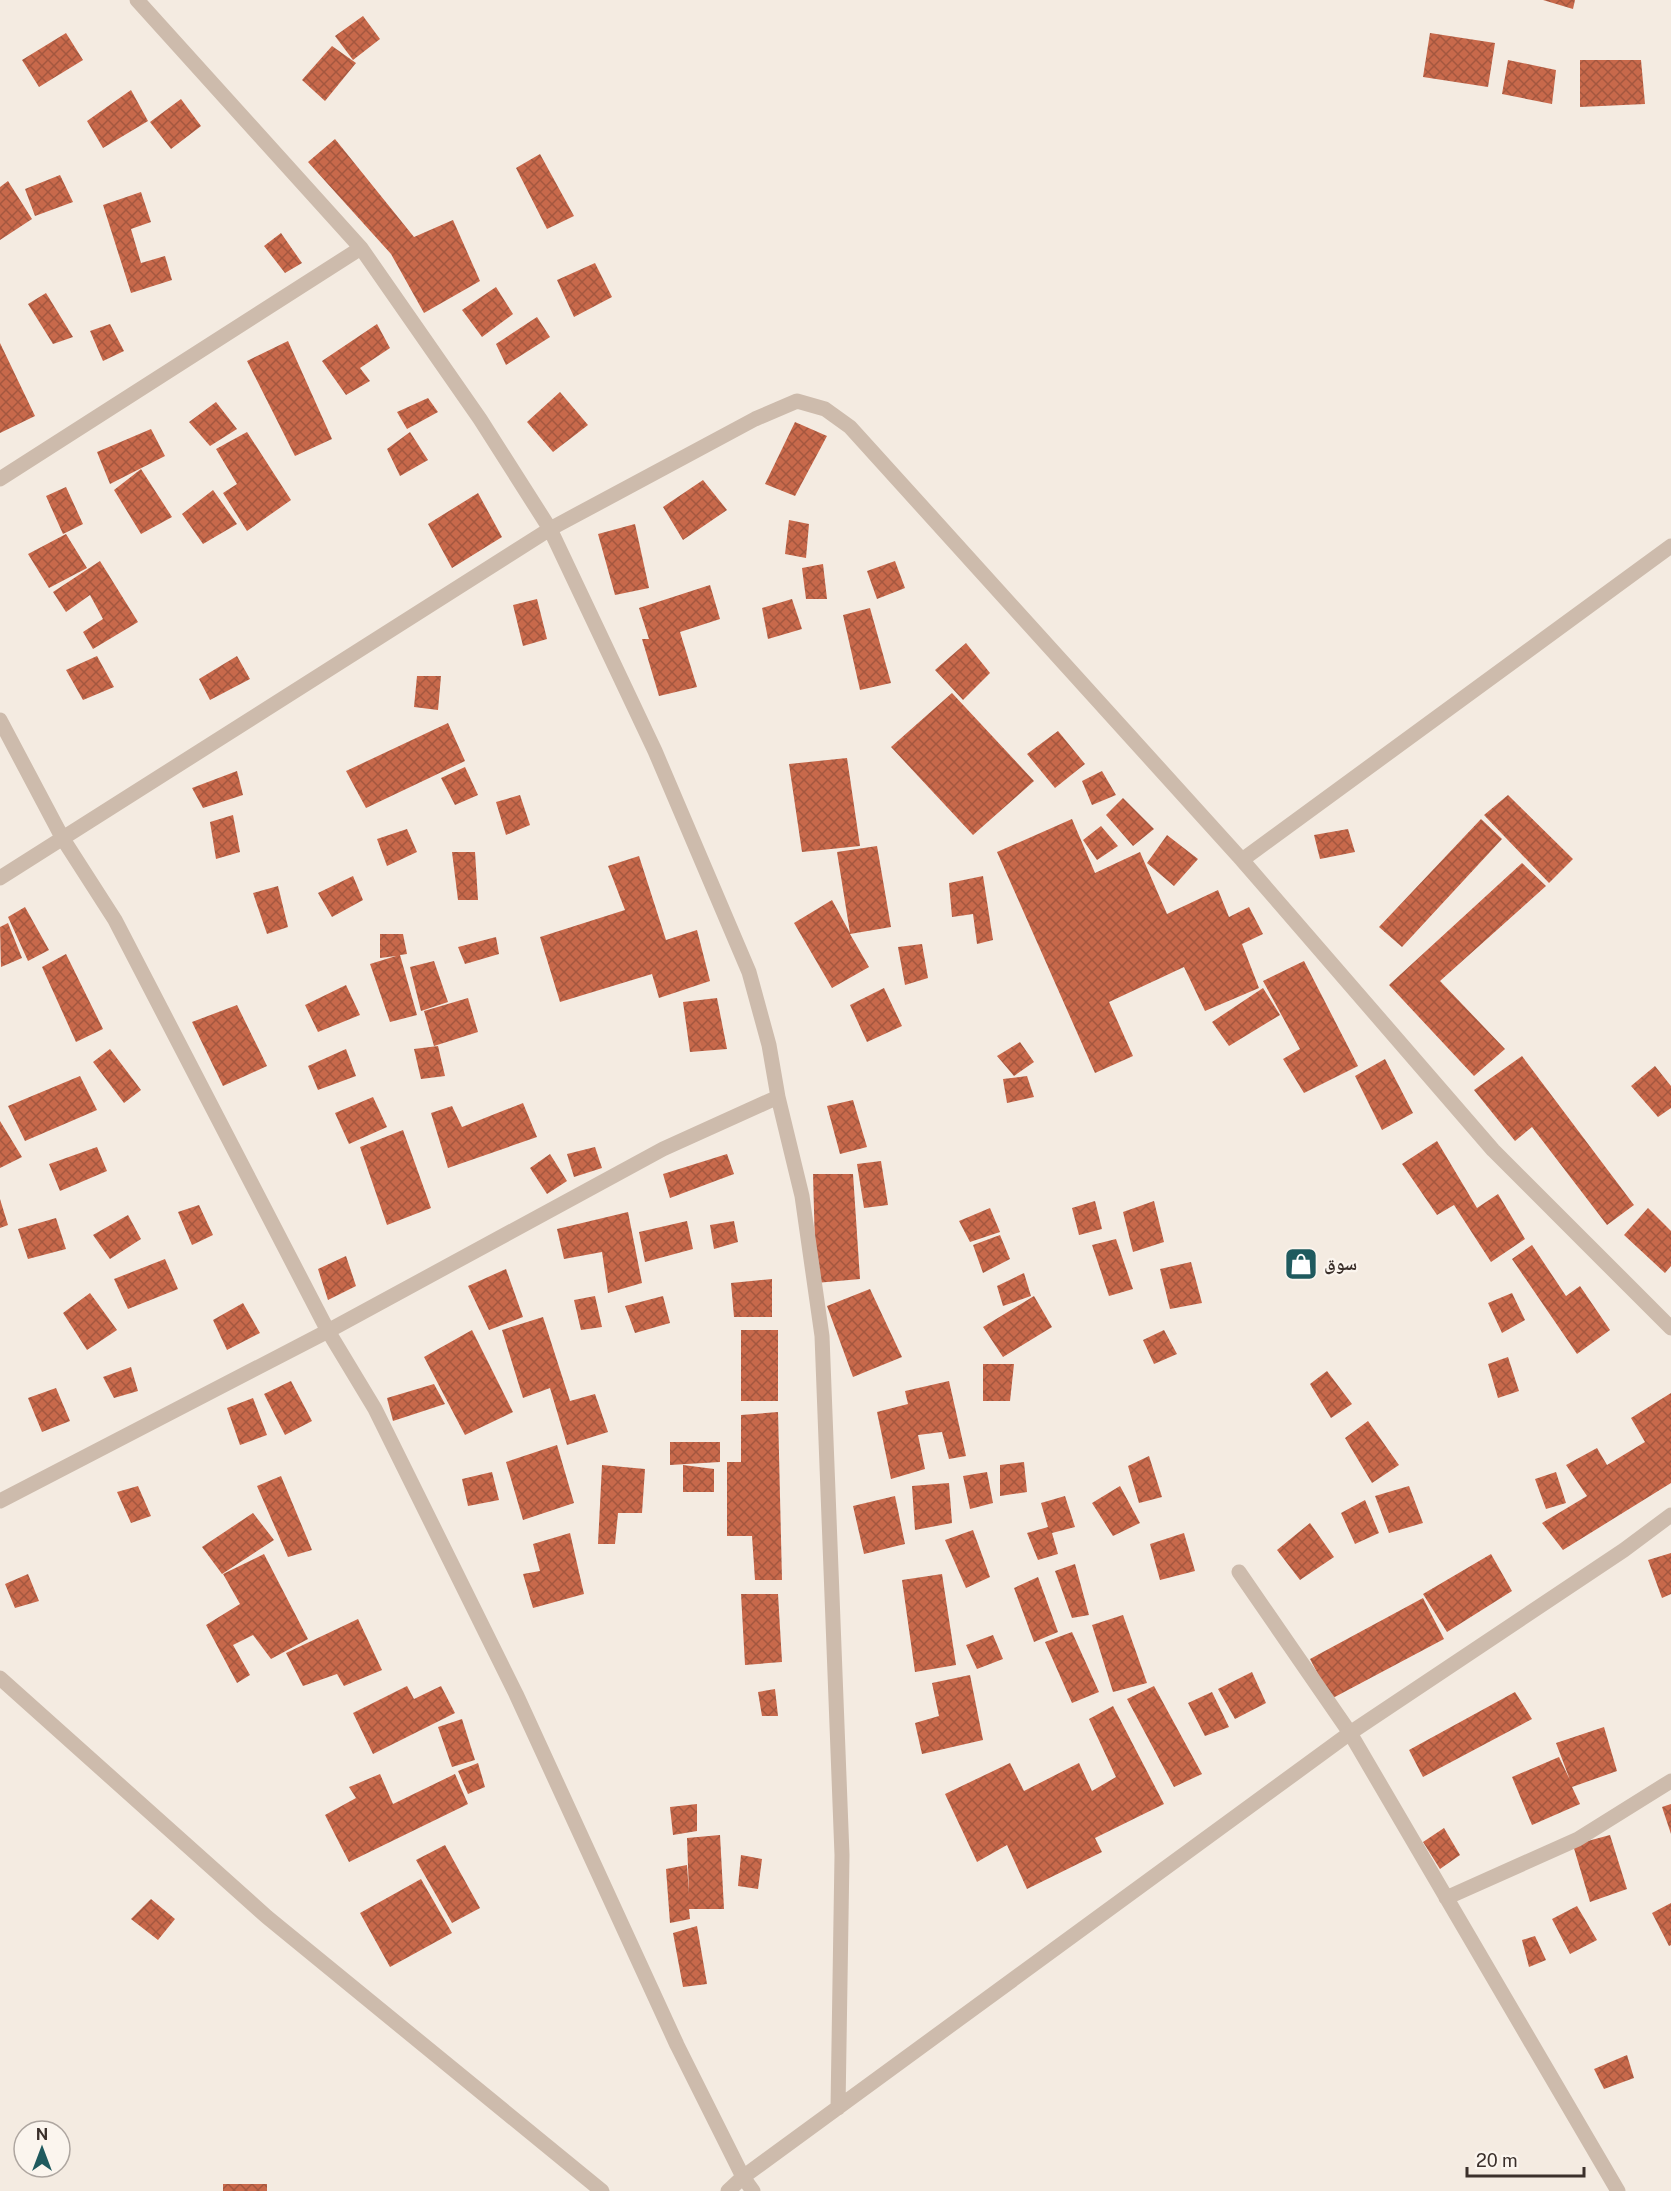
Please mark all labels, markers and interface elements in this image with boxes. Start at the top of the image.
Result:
shop icon: سوق [1283,1246,1319,1282]
place label: سوق [1324,1253,1357,1275]
north arrow [12,2119,72,2179]
text: N [36,2125,48,2144]
scale bar [1467,2140,1584,2178]
text: 20 m [1476,2150,1518,2171]

